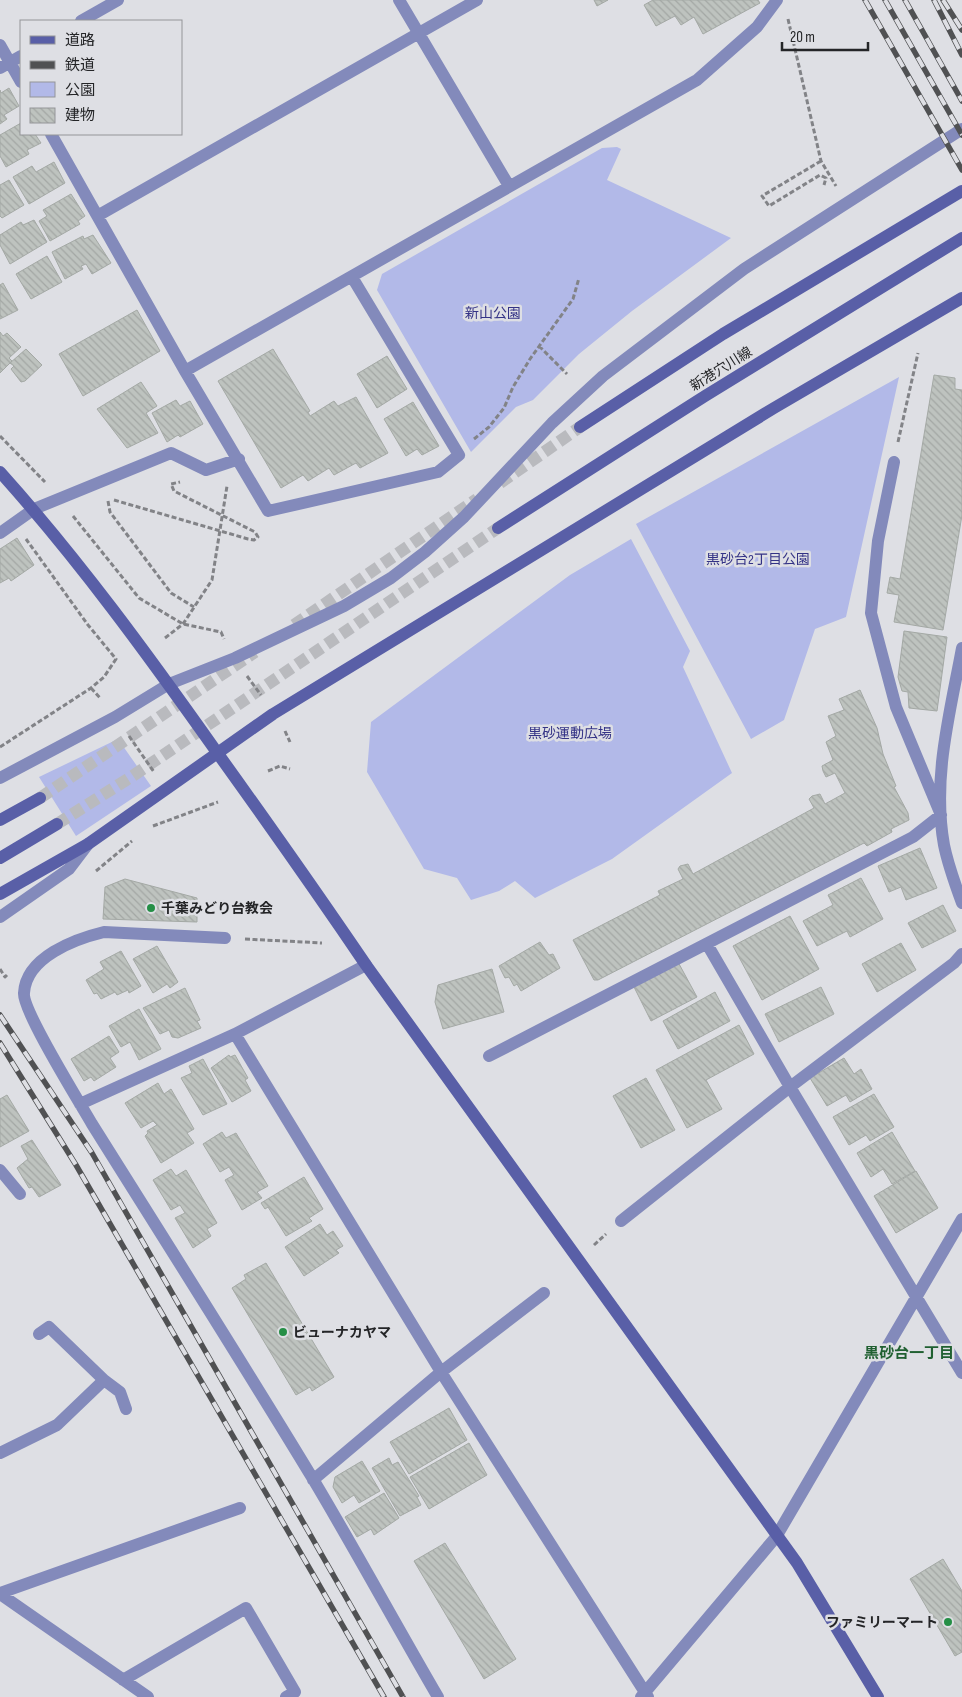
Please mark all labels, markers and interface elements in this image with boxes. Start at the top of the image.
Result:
legend [20,20,182,135]
scale bar [782,20,868,52]
text: 20 m [790,28,815,47]
text: 道路 [65,31,95,50]
text: 鉄道 [65,56,95,75]
text: 公園 [65,81,95,100]
text: 建物 [65,106,95,125]
park label: 新山公園 [465,305,521,322]
street label: 新港穴川線 [687,343,755,395]
park label: 黒砂台2丁目公園 [706,551,810,568]
park label: 黒砂運動広場 [528,725,612,742]
place label: 千葉みどり台教会 [161,900,273,917]
marker: 千葉みどり台教会 [145,902,157,914]
place label: ビューナカヤマ [293,1324,391,1341]
marker: ビューナカヤマ [277,1326,289,1338]
district label: 黒砂台一丁目 [864,1344,954,1363]
place label: ファミリーマート [826,1614,938,1631]
marker: ファミリーマート [942,1616,954,1628]

